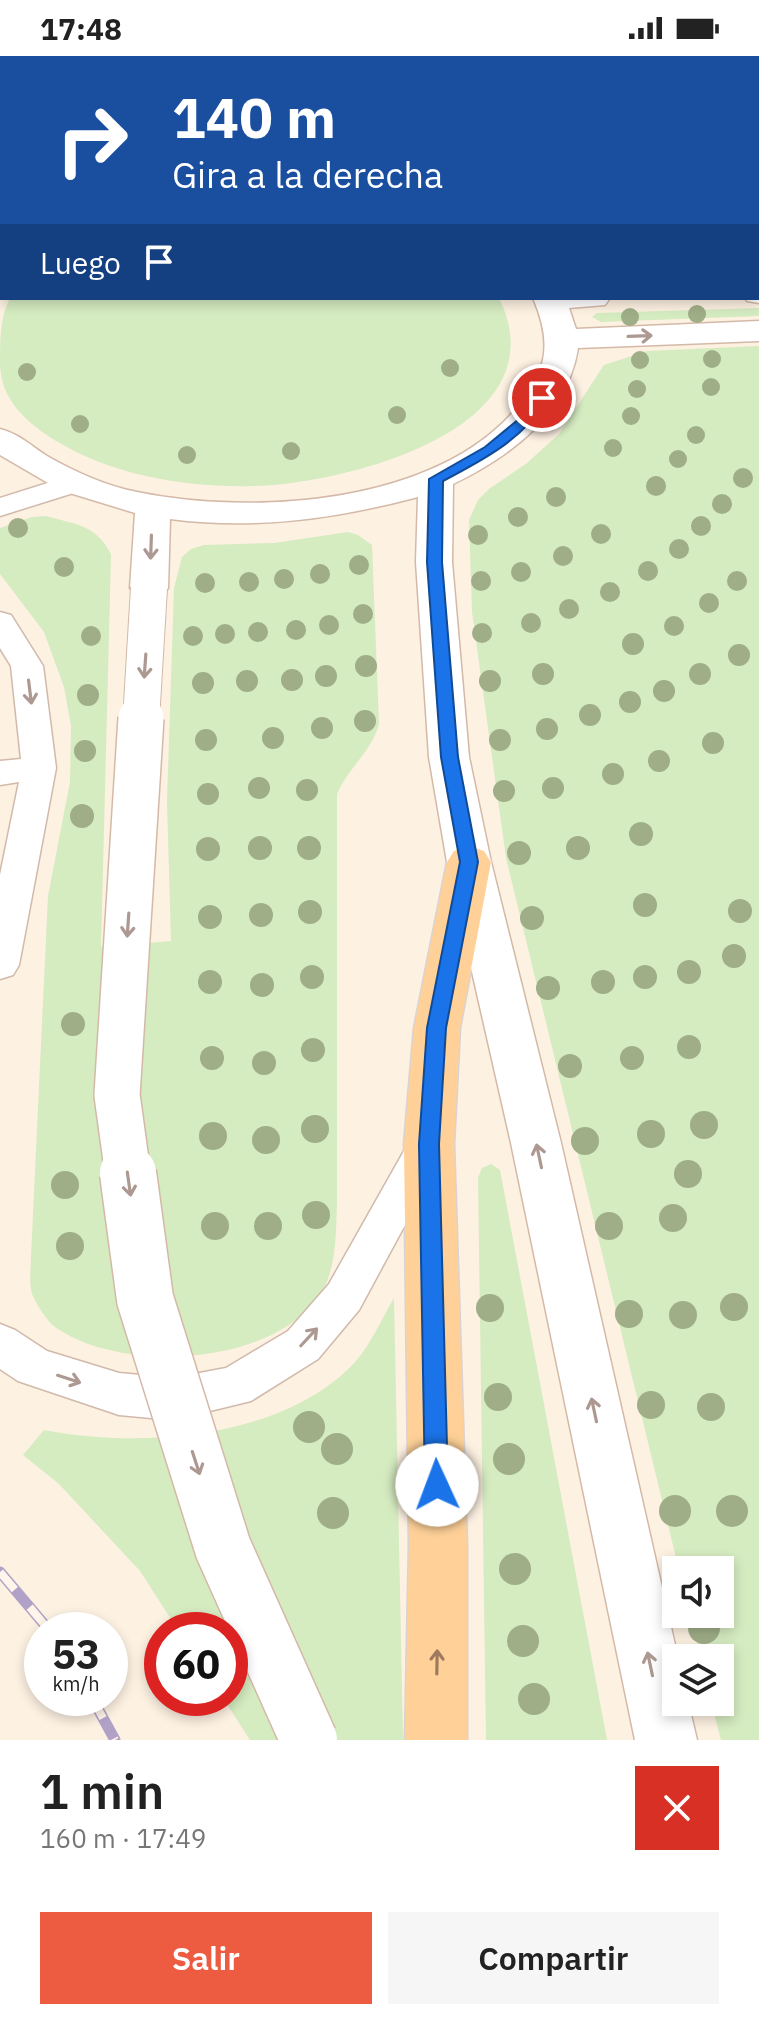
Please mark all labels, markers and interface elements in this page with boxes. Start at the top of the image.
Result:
text: 17:48 [40,9,122,48]
text: 140 m [172,81,336,153]
icon: right [40,88,144,192]
text: Gira a la derecha [172,151,443,198]
icon: arrive [137,240,181,284]
text: Luego [40,243,121,282]
one-way arrow [626,329,653,344]
pin [508,364,576,432]
icon: arrive [520,376,564,420]
one-way arrow [144,533,159,560]
one-way arrow [137,652,152,679]
one-way arrow [23,679,38,704]
one-way arrow [120,912,135,938]
one-way arrow [531,1143,546,1169]
one-way arrow [122,1171,137,1196]
one-way arrow [300,1327,319,1347]
one-way arrow [56,1372,81,1387]
one-way arrow [586,1397,601,1423]
position arrow [395,1443,479,1527]
one-way arrow [189,1450,204,1476]
map controls [662,1556,734,1716]
button: sound [662,1556,734,1628]
speed limit sign: 60 [144,1612,248,1716]
text: 53 [52,1628,100,1680]
button: layers [662,1644,734,1716]
one-way arrow [429,1649,445,1676]
one-way arrow [642,1651,657,1677]
text: km/h [52,1670,100,1697]
text: 1 min [40,1760,164,1822]
button: close [635,1766,719,1850]
text: 160 m · 17:49 [40,1821,206,1855]
button: Salir [40,1912,372,2004]
button: Compartir [388,1912,719,2004]

